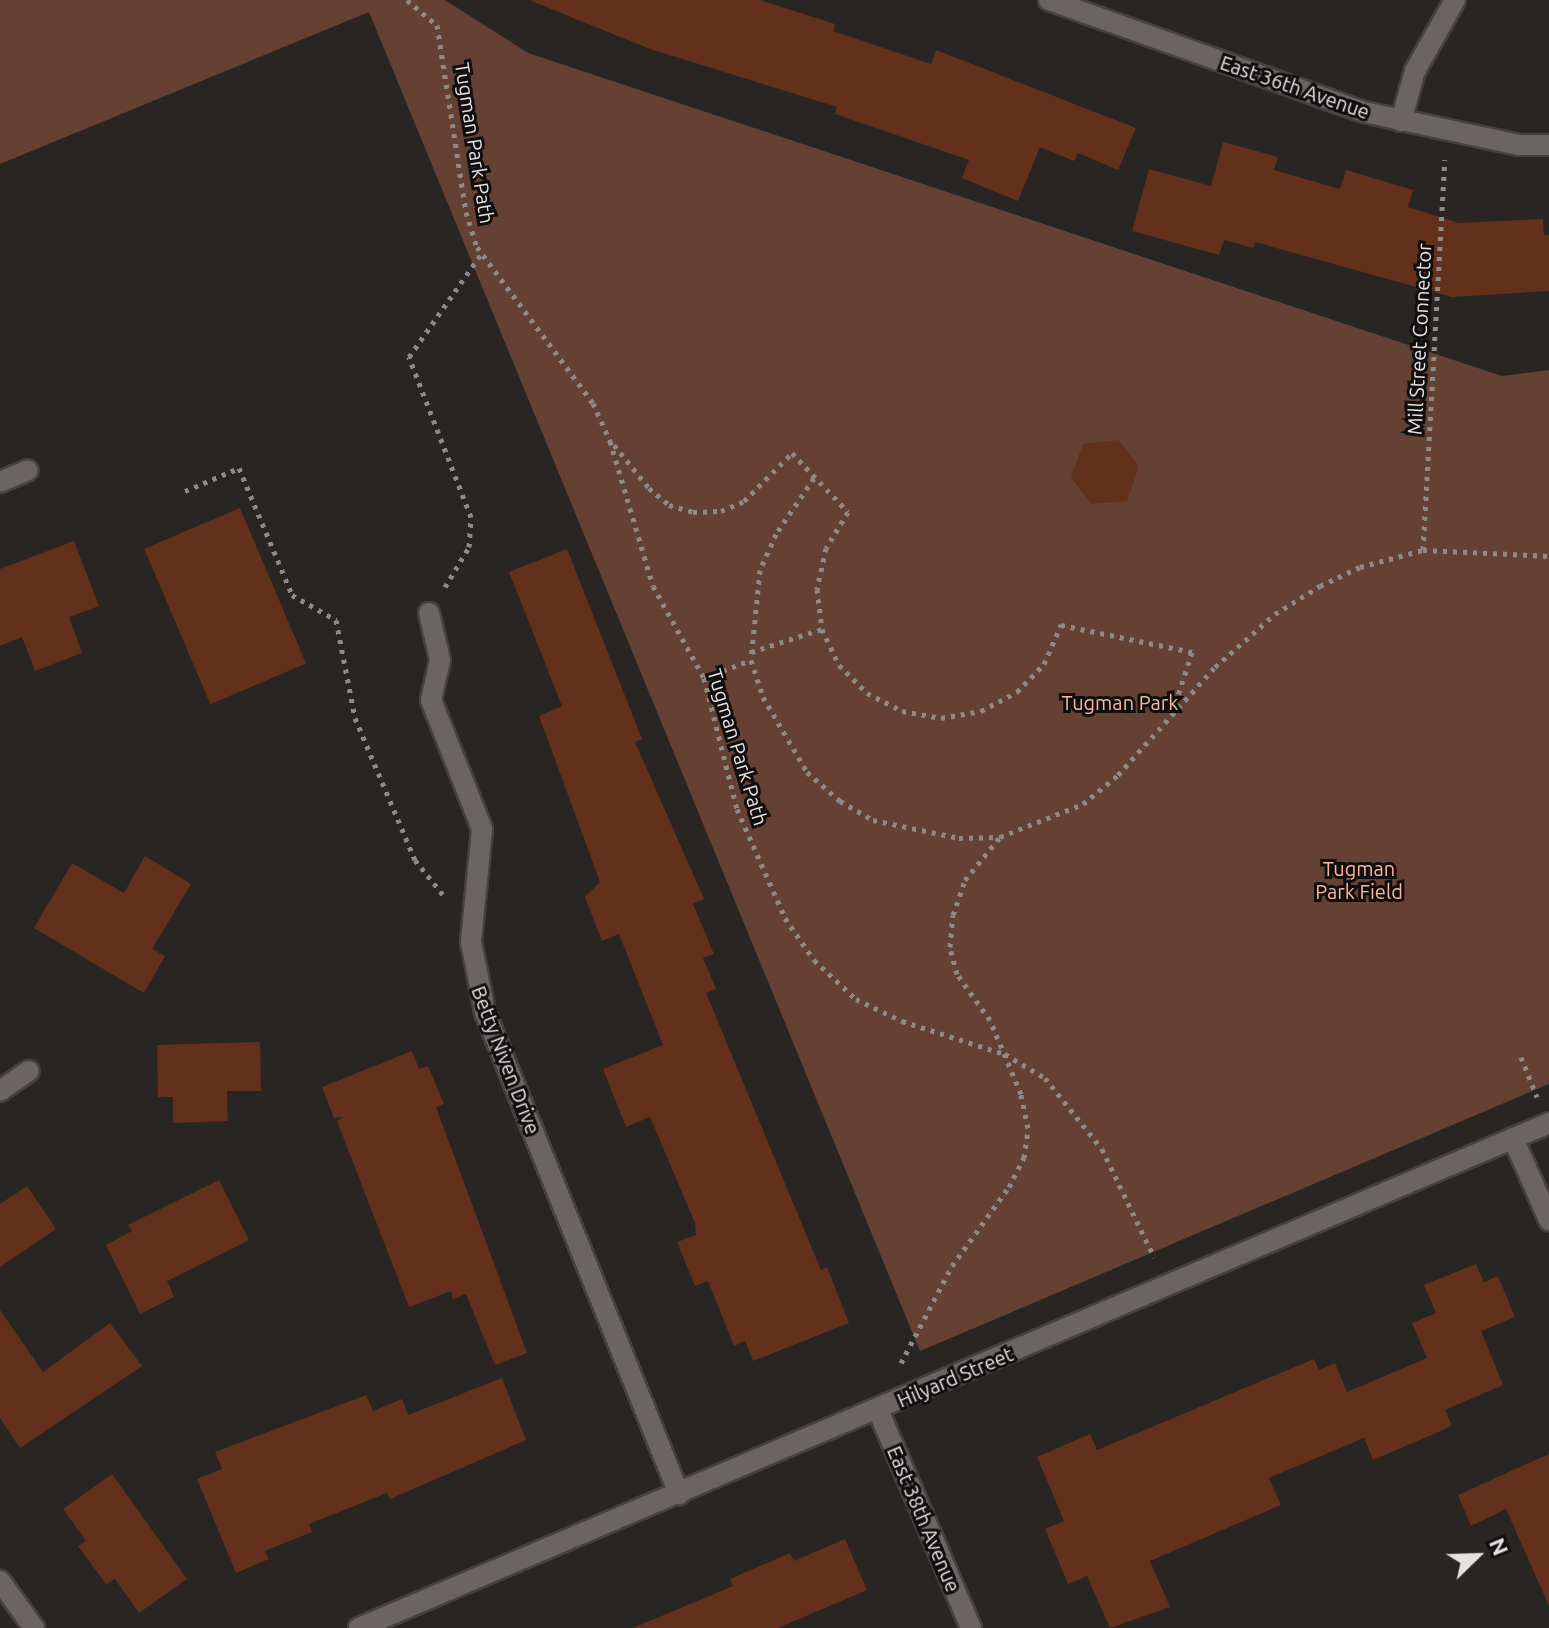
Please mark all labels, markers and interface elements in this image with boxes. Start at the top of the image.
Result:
street label: East 36th Avenue [1217,50,1373,124]
street label: Tugman Park Path [450,61,500,225]
street label: Mill Street Connector [1402,243,1436,435]
street label: Tugman Park Path [703,666,773,828]
park label: Tugman Park [1062,690,1178,714]
park label: Tugman Park Field [1315,856,1403,903]
street label: Betty Niven Drive [467,982,545,1138]
street label: Hilyard Street [893,1342,1017,1412]
street label: East 38th Avenue [882,1442,966,1596]
north arrow [1437,1516,1517,1596]
text: N [1485,1534,1514,1559]

